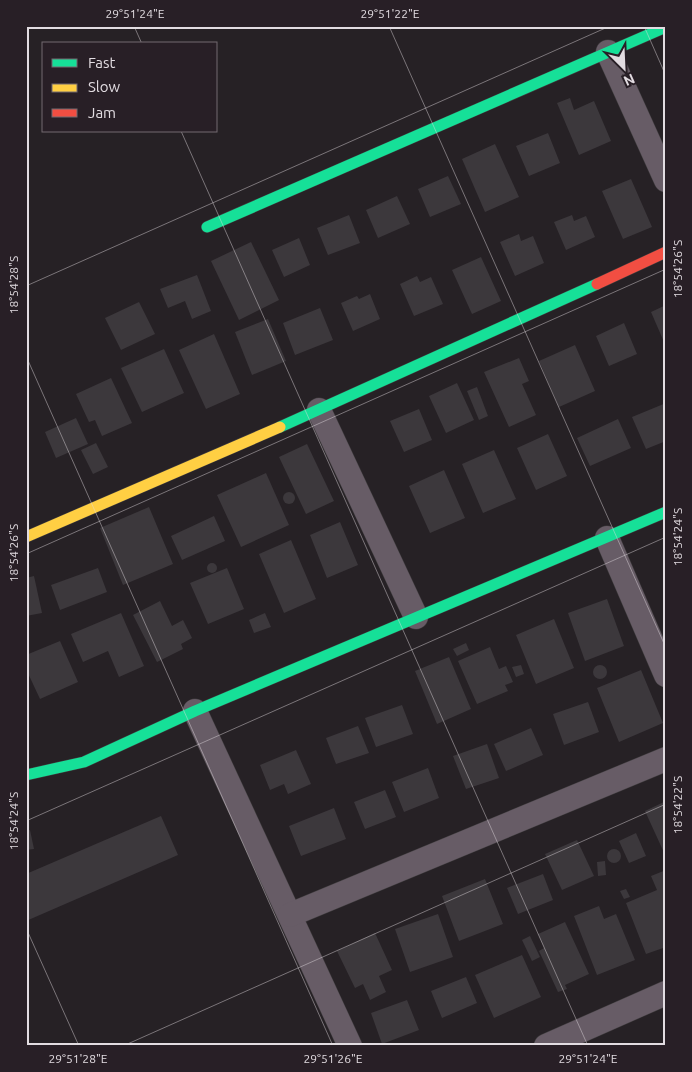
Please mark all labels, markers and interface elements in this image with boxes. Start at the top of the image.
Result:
text: 29°51'24"E [106,7,165,20]
text: 29°51'22"E [361,7,420,20]
legend [42,42,218,132]
north arrow [600,42,650,92]
text: Fast [88,54,116,71]
text: N [621,70,637,89]
text: Slow [88,78,121,95]
text: Jam [88,104,116,121]
text: 18°54'26"S [671,240,684,298]
text: 18°54'28"S [7,256,20,314]
text: 18°54'24"S [671,508,684,566]
text: 18°54'26"S [7,524,20,582]
text: 18°54'22"S [671,776,684,834]
text: 18°54'24"S [7,792,20,850]
text: 29°51'28"E [49,1052,108,1065]
text: 29°51'26"E [304,1052,363,1065]
text: 29°51'24"E [559,1052,618,1065]

